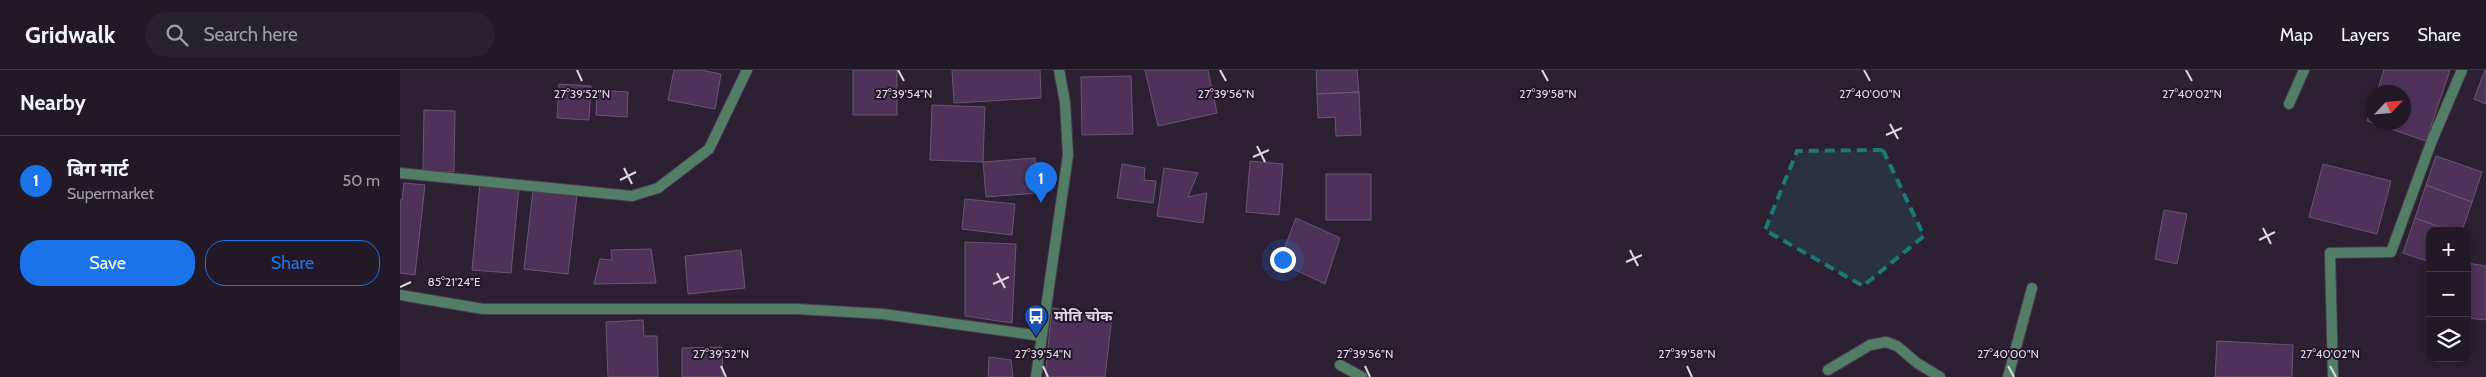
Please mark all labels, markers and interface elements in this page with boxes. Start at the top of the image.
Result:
search box [145,12,495,57]
text: Gridwalk [25,20,115,49]
icon: search [163,21,191,49]
text: Search here [203,23,298,46]
text: Map [2280,24,2313,46]
text: Layers [2341,24,2390,46]
text: Share [2418,24,2461,46]
north arrow [2366,85,2411,130]
text: 27°39'52"N [554,86,610,101]
text: 27°39'54"N [876,86,932,101]
text: 27°39'56"N [1198,86,1254,101]
text: 27°39'58"N [1519,86,1577,101]
text: 27°40'00"N [1839,86,1901,101]
text: 27°40'02"N [2162,86,2222,101]
text: Nearby [20,90,86,115]
text: बिग मार्ट [67,158,129,181]
pin: 1 [1025,162,1057,203]
text: 1 [33,171,39,190]
text: 50 m [343,171,380,190]
text: Supermarket [67,184,154,203]
map controls [2426,227,2471,362]
button: + [2426,227,2471,272]
button: Save [20,240,195,286]
button: Share [205,240,380,286]
your location [1270,247,1296,273]
button: − [2426,272,2471,317]
text: 85°21'24"E [427,274,481,289]
bus stop icon: मोति चोक [1023,303,1049,337]
place label: मोति चोक [1054,307,1113,325]
button: layers [2426,317,2471,362]
text: 27°39'52"N [693,346,749,361]
text: 27°39'54"N [1015,346,1071,361]
text: 27°39'56"N [1337,346,1393,361]
text: 27°39'58"N [1658,346,1716,361]
text: 27°40'00"N [1977,346,2039,361]
text: 27°40'02"N [2300,346,2360,361]

